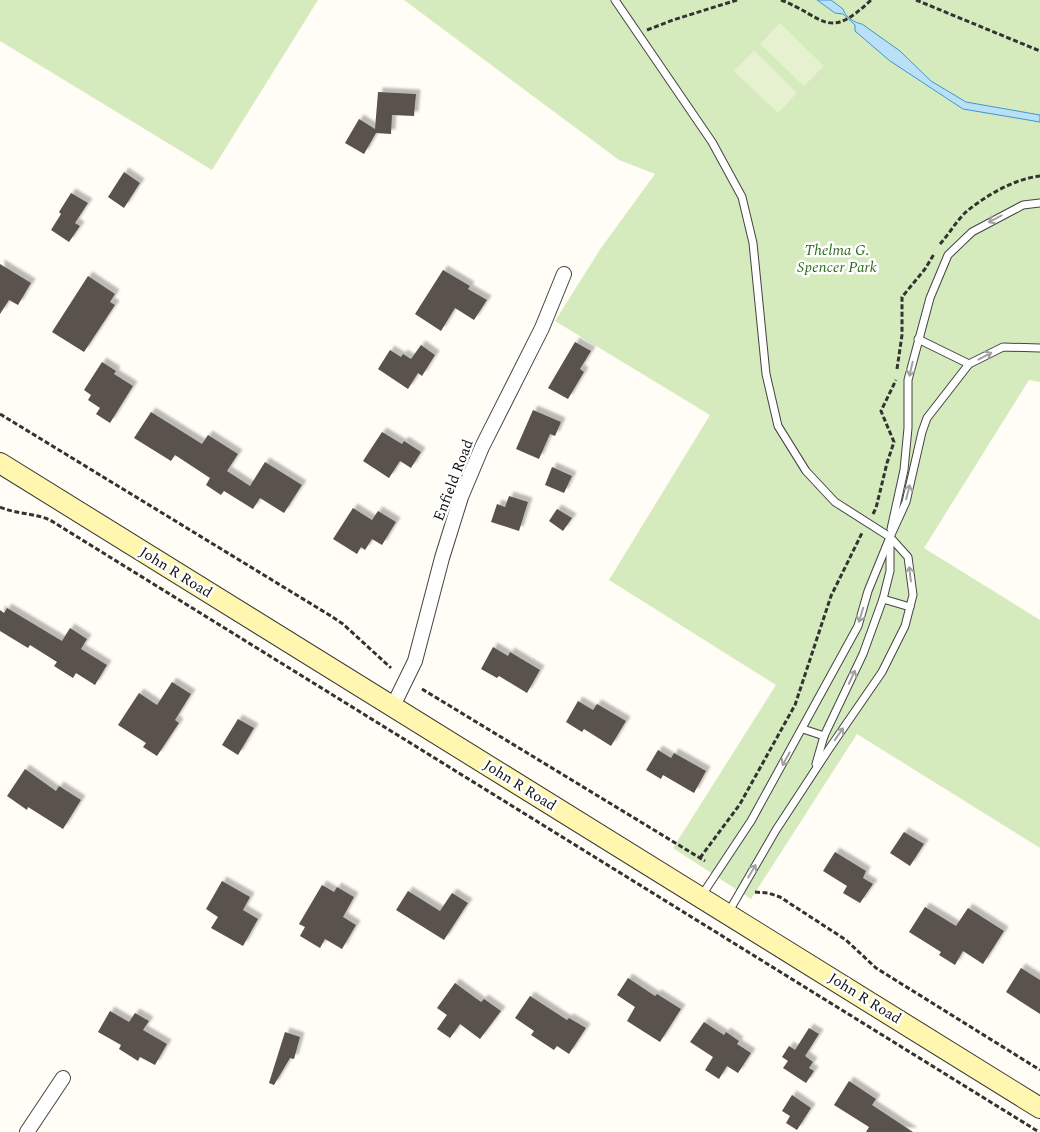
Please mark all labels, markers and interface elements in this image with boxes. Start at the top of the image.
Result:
one-way arrow [988,215,1003,225]
park label: Thelma G. Spencer Park [797,239,877,279]
one-way arrow [977,351,992,360]
one-way arrow [906,361,915,377]
street label: Enfield Road [427,436,480,524]
one-way arrow [904,484,913,500]
street label: John R Road [135,541,217,604]
one-way arrow [905,566,915,582]
one-way arrow [855,607,865,623]
one-way arrow [847,669,857,684]
one-way arrow [834,727,844,741]
one-way arrow [780,751,790,766]
street label: John R Road [479,754,561,817]
one-way arrow [747,864,757,878]
street label: John R Road [824,967,906,1030]

